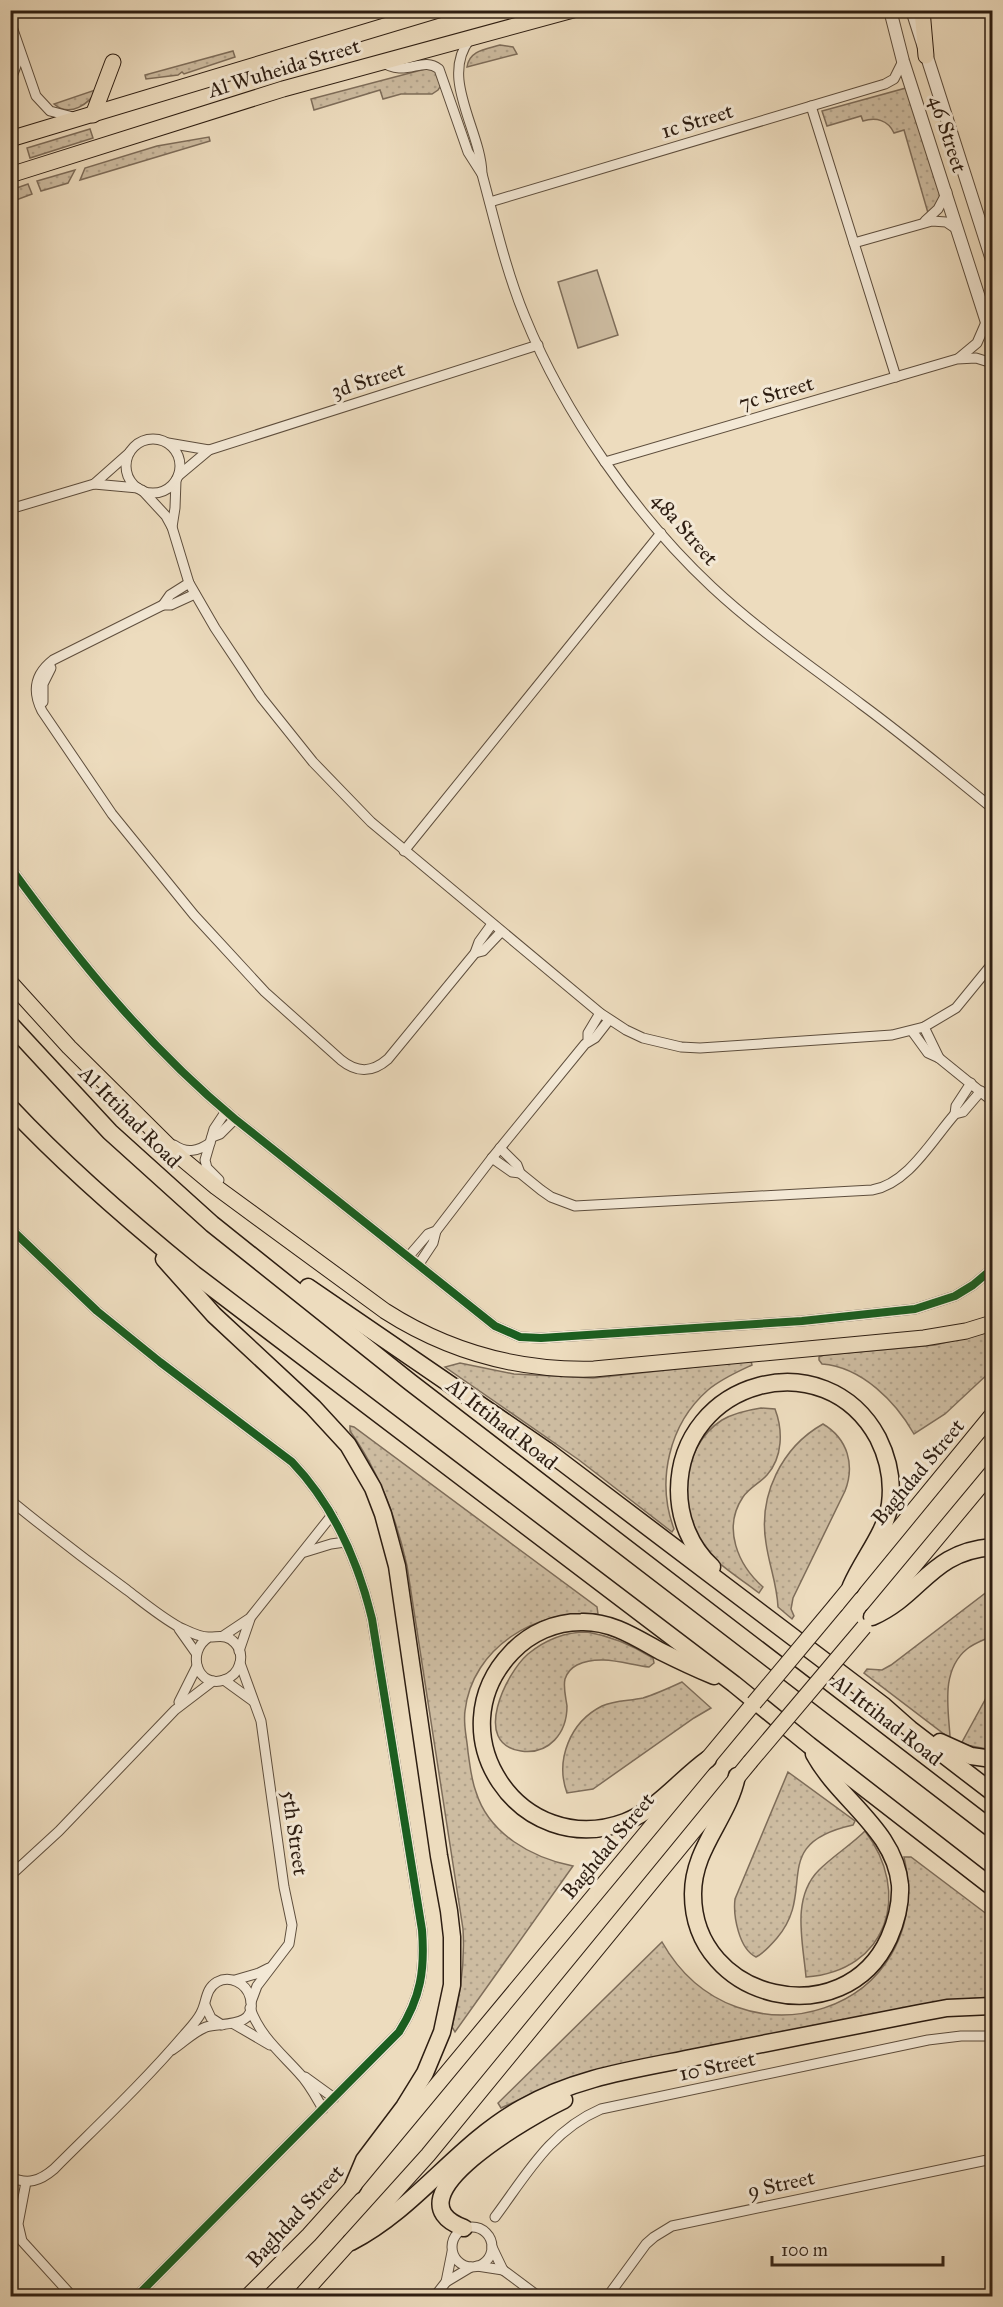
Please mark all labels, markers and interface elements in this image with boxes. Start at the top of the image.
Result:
street label: Al Wuheida Street [204,32,364,104]
street label: 46 Street [923,92,973,176]
street label: 1c Street [658,98,737,144]
street label: 3d Street [328,356,409,404]
street label: 7c Street [736,370,817,416]
street label: 48a Street [646,487,724,571]
street label: Al Ittihad Road [73,1060,187,1174]
street label: Al Ittihad Road [440,1372,563,1476]
street label: Baghdad Street [866,1413,970,1530]
street label: Al Ittihad Road [825,1668,948,1772]
street label: Baghdad Street [556,1787,660,1904]
street label: 5th Street [276,1789,314,1878]
street label: 10 Street [677,2045,758,2087]
street label: Baghdad Street [241,2159,349,2273]
street label: 9 Street [745,2164,817,2204]
scale bar [772,2229,943,2267]
text: 100 m [781,2239,828,2261]

